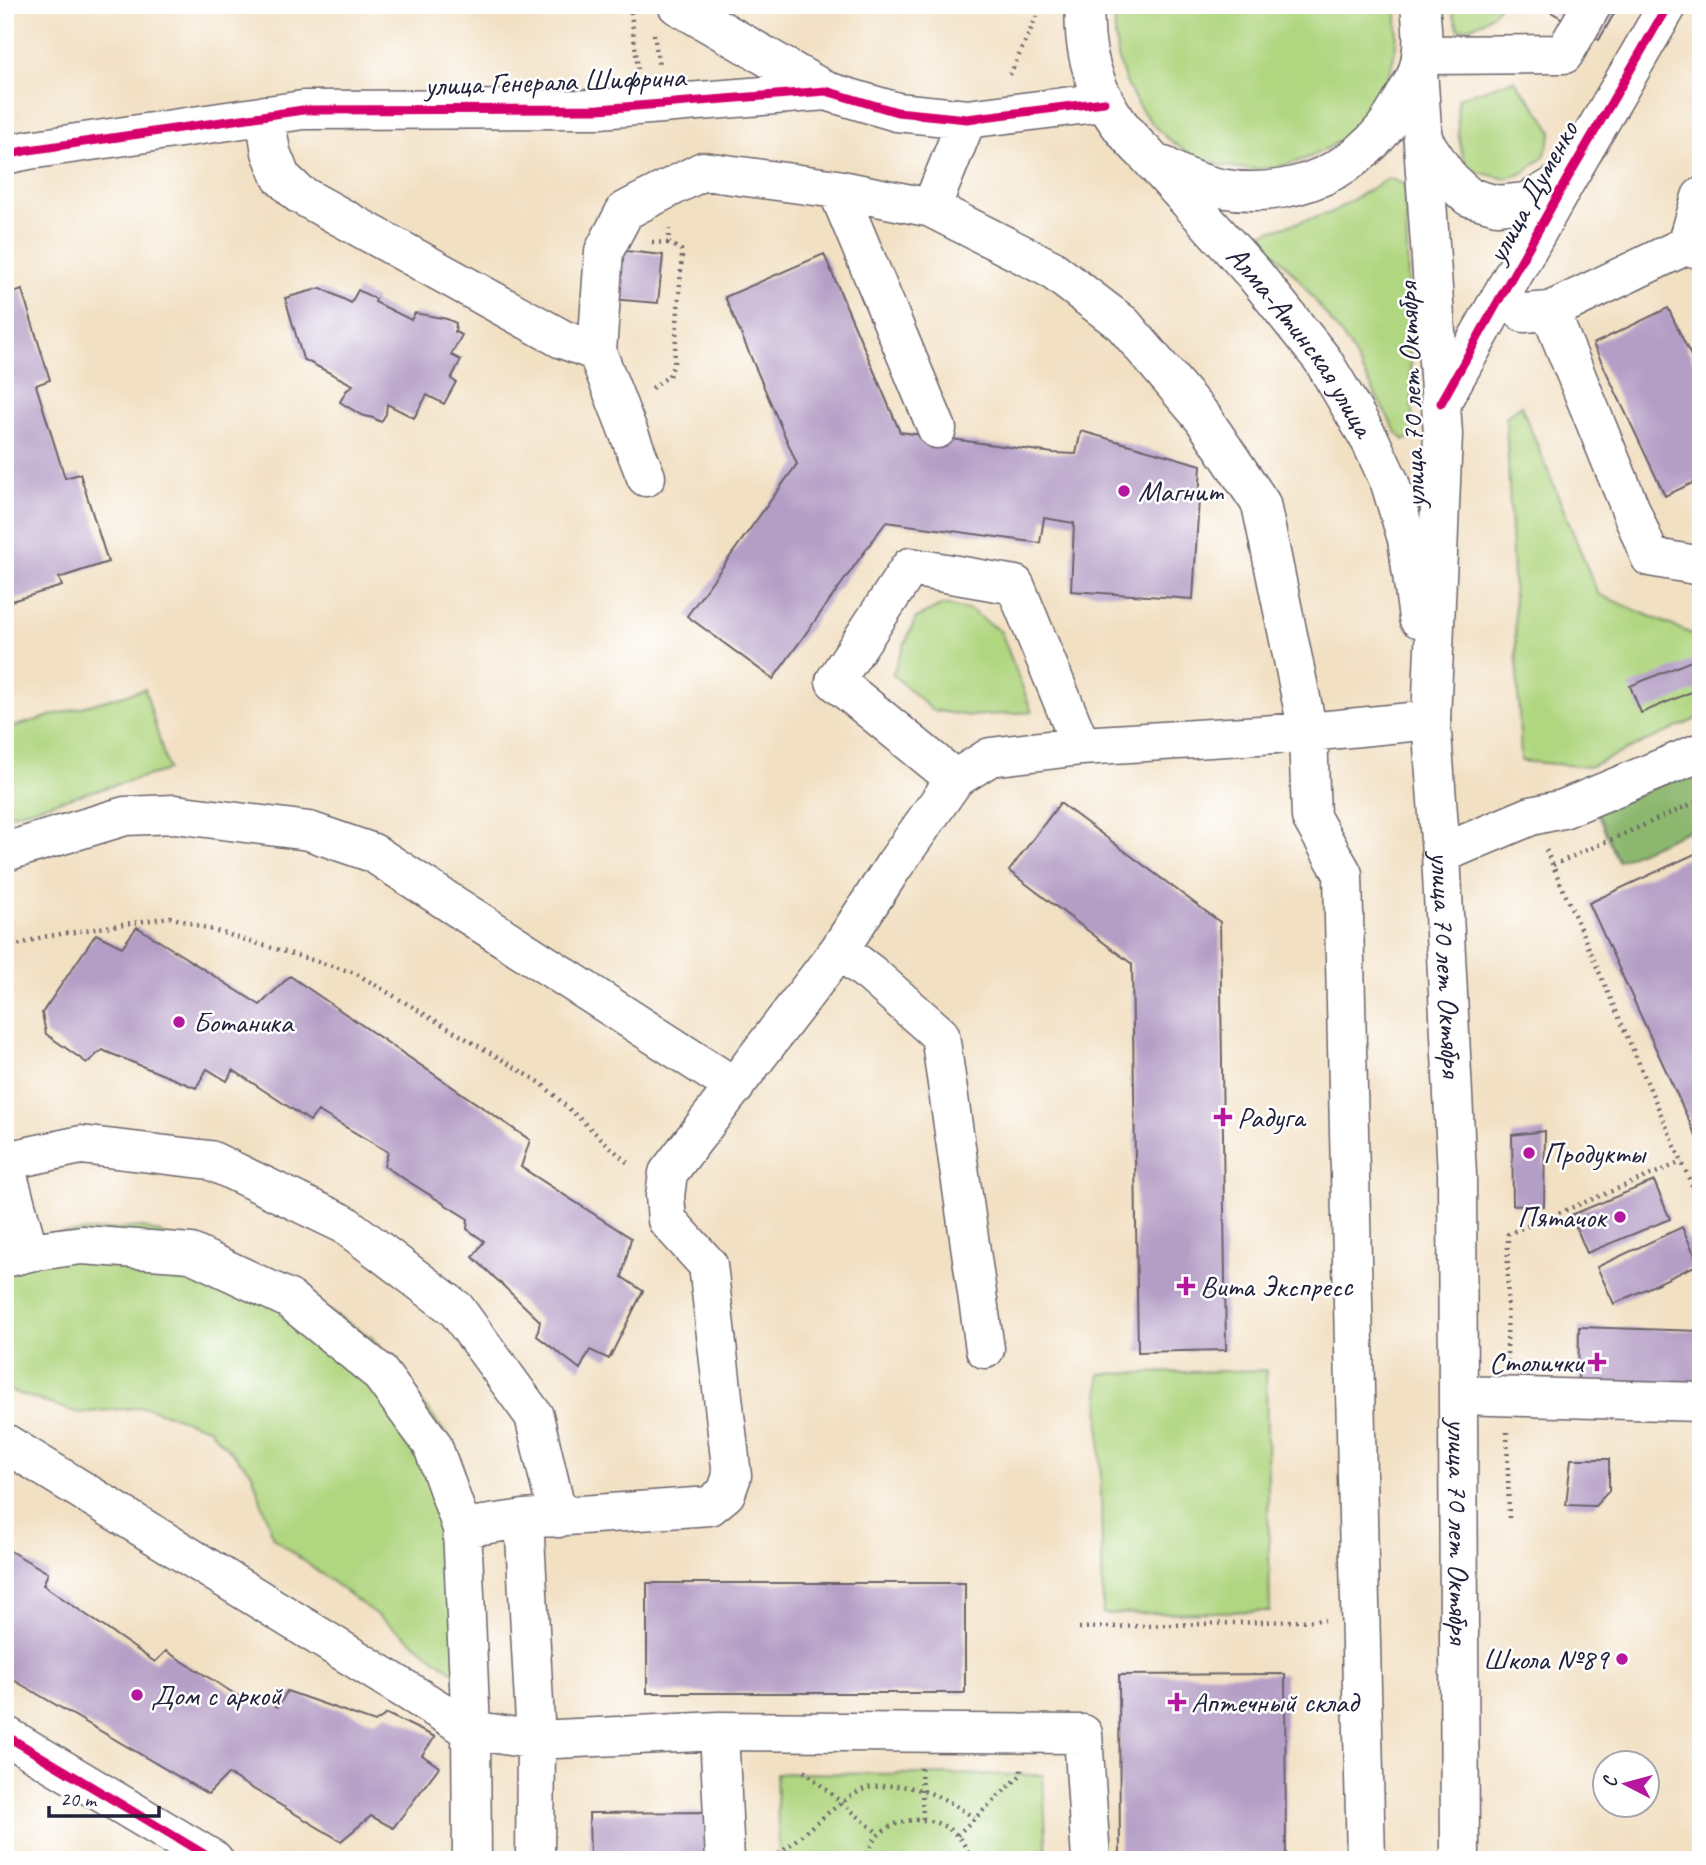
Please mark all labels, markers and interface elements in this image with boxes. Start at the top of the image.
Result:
street label: улица Генерала Шифрина [422,57,688,105]
street label: улица Думенко [1477,113,1587,271]
street label: Алма-Атинская улица [1218,237,1384,446]
street label: улица 70 лет Октября [1388,279,1434,510]
place label: Магнит [1138,472,1224,510]
marker: Магнит [1116,483,1132,499]
street label: улица 70 лет Октября [1422,849,1471,1081]
place label: Ботаника [193,1003,295,1041]
marker: Ботаника [171,1014,187,1030]
place label: Радуга [1237,1098,1307,1136]
marker: Радуга [1215,1109,1231,1125]
place label: Продукты [1543,1134,1647,1172]
marker: Продукты [1521,1145,1537,1161]
place label: Пятачок [1517,1198,1608,1236]
marker: Пятачок [1612,1209,1628,1225]
place label: Вита Экспресс [1200,1267,1354,1305]
marker: Вита Экспресс [1178,1278,1194,1294]
place label: Столички [1489,1343,1585,1381]
marker: Столички [1589,1354,1605,1370]
street label: улица 70 лет Октября [1439,1416,1478,1647]
place label: Школа №89 [1483,1640,1610,1678]
marker: Школа №89 [1614,1651,1630,1667]
place label: Дом с аркой [151,1676,283,1714]
place label: Аптечный склад [1191,1683,1361,1721]
marker: Дом с аркой [129,1687,145,1703]
marker: Аптечный склад [1169,1694,1185,1710]
north arrow [1590,1750,1660,1820]
scale bar [49,1774,159,1818]
text: С [1598,1774,1623,1788]
text: 20 m [60,1786,98,1812]

